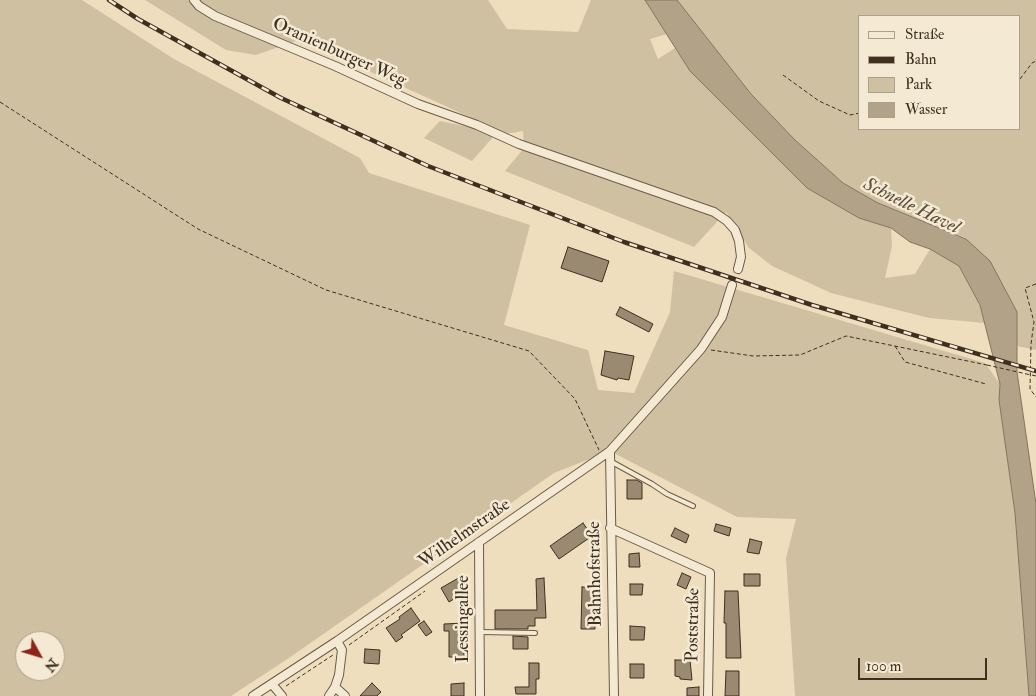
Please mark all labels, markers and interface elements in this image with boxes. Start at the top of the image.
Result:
street label: Oranienburger Weg [269,14,409,92]
legend [858,15,1021,130]
text: Straße [905,25,944,44]
text: Bahn [905,50,937,69]
text: Park [905,75,932,94]
text: Wasser [905,100,947,119]
water label: Schnelle Havel [859,174,963,240]
street label: Wilhelmstraße [415,495,515,573]
street label: Bahnhofstraße [584,521,608,627]
street label: Lessingallee [453,575,475,663]
street label: Poststraße [683,588,705,662]
north arrow [15,631,65,681]
scale bar [861,648,990,680]
text: N [41,655,62,675]
text: 100 m [866,657,901,676]

